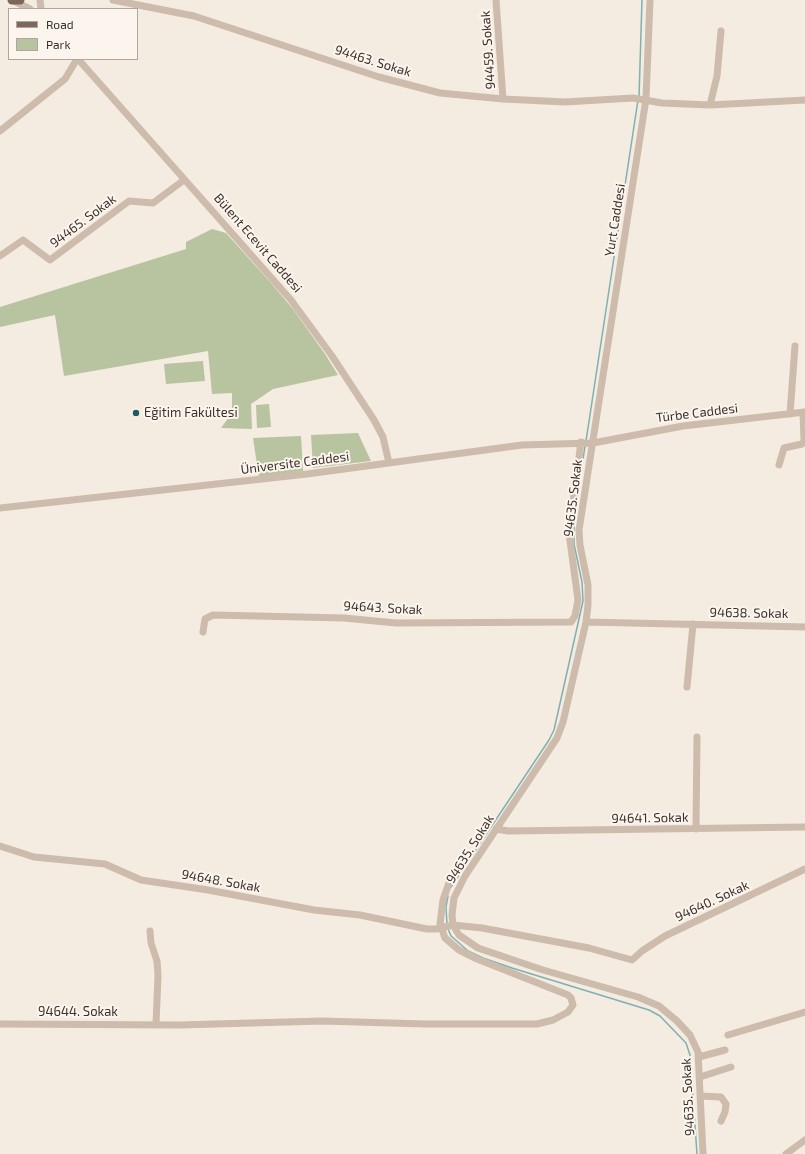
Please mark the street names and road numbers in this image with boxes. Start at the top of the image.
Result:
street label: 94459. Sokak [477,10,499,90]
street label: 94463. Sokak [333,42,413,80]
street label: Yurt Caddesi [602,183,628,257]
street label: Bülent Ecevit Caddesi [211,190,305,296]
street label: 94465. Sokak [47,191,119,251]
street label: Türbe Caddesi [655,400,739,426]
street label: Üniversite Caddesi [240,449,350,477]
street label: 94635. Sokak [561,458,585,538]
street label: 94643. Sokak [343,598,423,618]
street label: 94638. Sokak [709,605,789,621]
street label: 94641. Sokak [611,810,689,826]
street label: 94635. Sokak [443,812,497,886]
street label: 94648. Sokak [180,866,262,896]
street label: 94640. Sokak [673,877,751,925]
street label: 94644. Sokak [38,1004,118,1020]
street label: 94635. Sokak [678,1058,698,1136]

